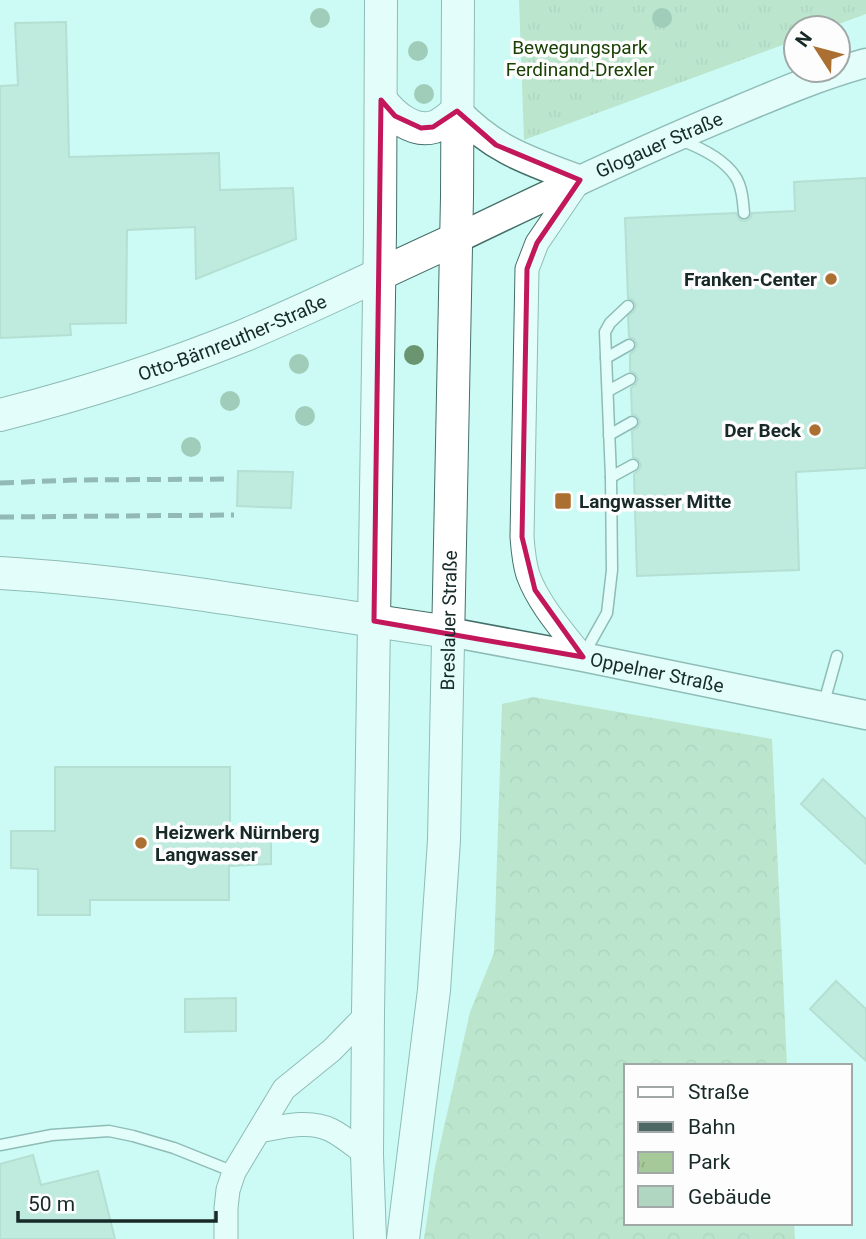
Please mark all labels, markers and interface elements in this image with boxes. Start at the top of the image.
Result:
north arrow [782,14,852,84]
text: N [790,27,817,51]
park label: Bewegungspark Ferdinand-Drexler [506,36,655,81]
street label: Glogauer Straße [592,107,726,183]
place label: Franken-Center [684,268,817,291]
marker: Franken-Center [823,271,839,287]
street label: Otto-Bärnreuther-Straße [135,289,330,385]
place label: Der Beck [724,419,802,442]
marker: Der Beck [807,422,823,438]
place label: Langwasser Mitte [579,490,731,513]
marker: Langwasser Mitte [553,491,573,511]
street label: Breslauer Straße [436,550,461,691]
street label: Oppelner Straße [588,647,726,697]
place label: Heizwerk Nürnberg Langwasser [155,821,320,866]
marker: Heizwerk Nürnberg Langwasser [133,835,149,851]
legend [624,1064,852,1225]
text: Straße [688,1080,749,1104]
text: Bahn [688,1115,736,1139]
text: Park [688,1150,731,1174]
scale bar [18,1180,215,1224]
text: Gebäude [688,1185,771,1209]
text: 50 m [28,1192,75,1216]

